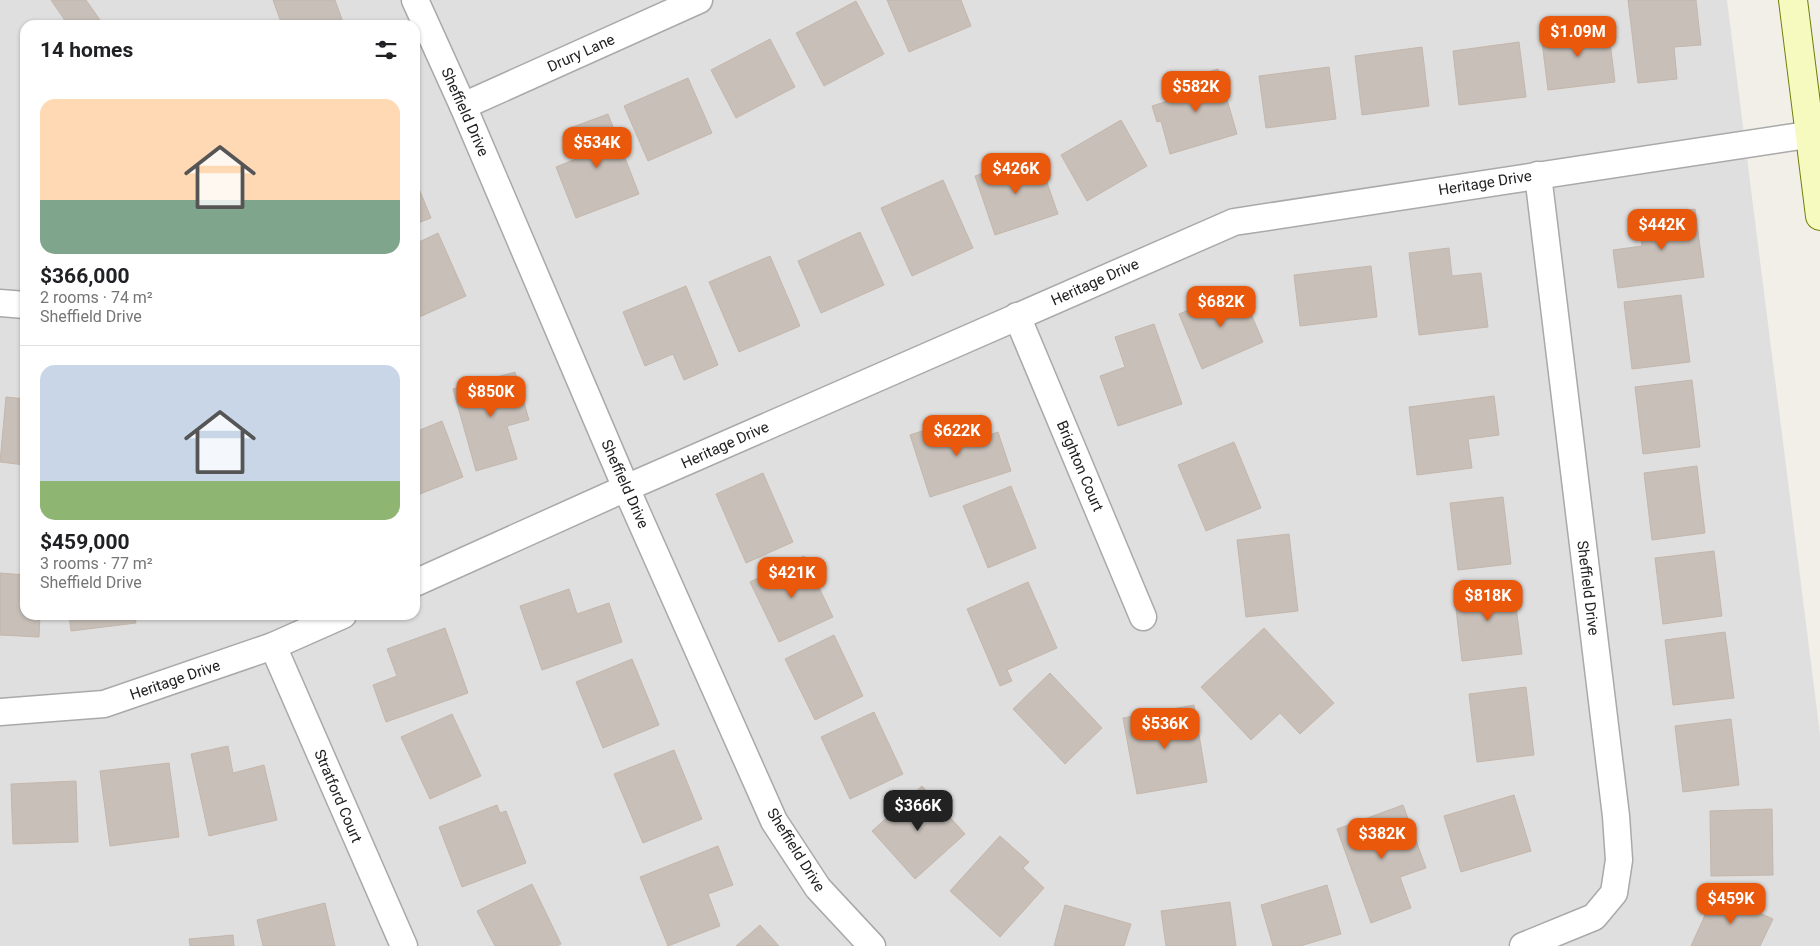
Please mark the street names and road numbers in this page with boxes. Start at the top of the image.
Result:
street label: Drury Lane [545,30,617,76]
street label: Sheffield Drive [437,65,493,159]
street label: Heritage Drive [1437,167,1533,199]
street label: Heritage Drive [1048,255,1142,309]
street label: Heritage Drive [678,418,772,472]
street label: Brighton Court [1053,418,1107,514]
street label: Sheffield Drive [597,437,653,531]
street label: Sheffield Drive [1573,540,1603,636]
street label: Heritage Drive [128,656,223,704]
street label: Stratford Court [310,747,366,845]
street label: Sheffield Drive [763,805,829,895]

